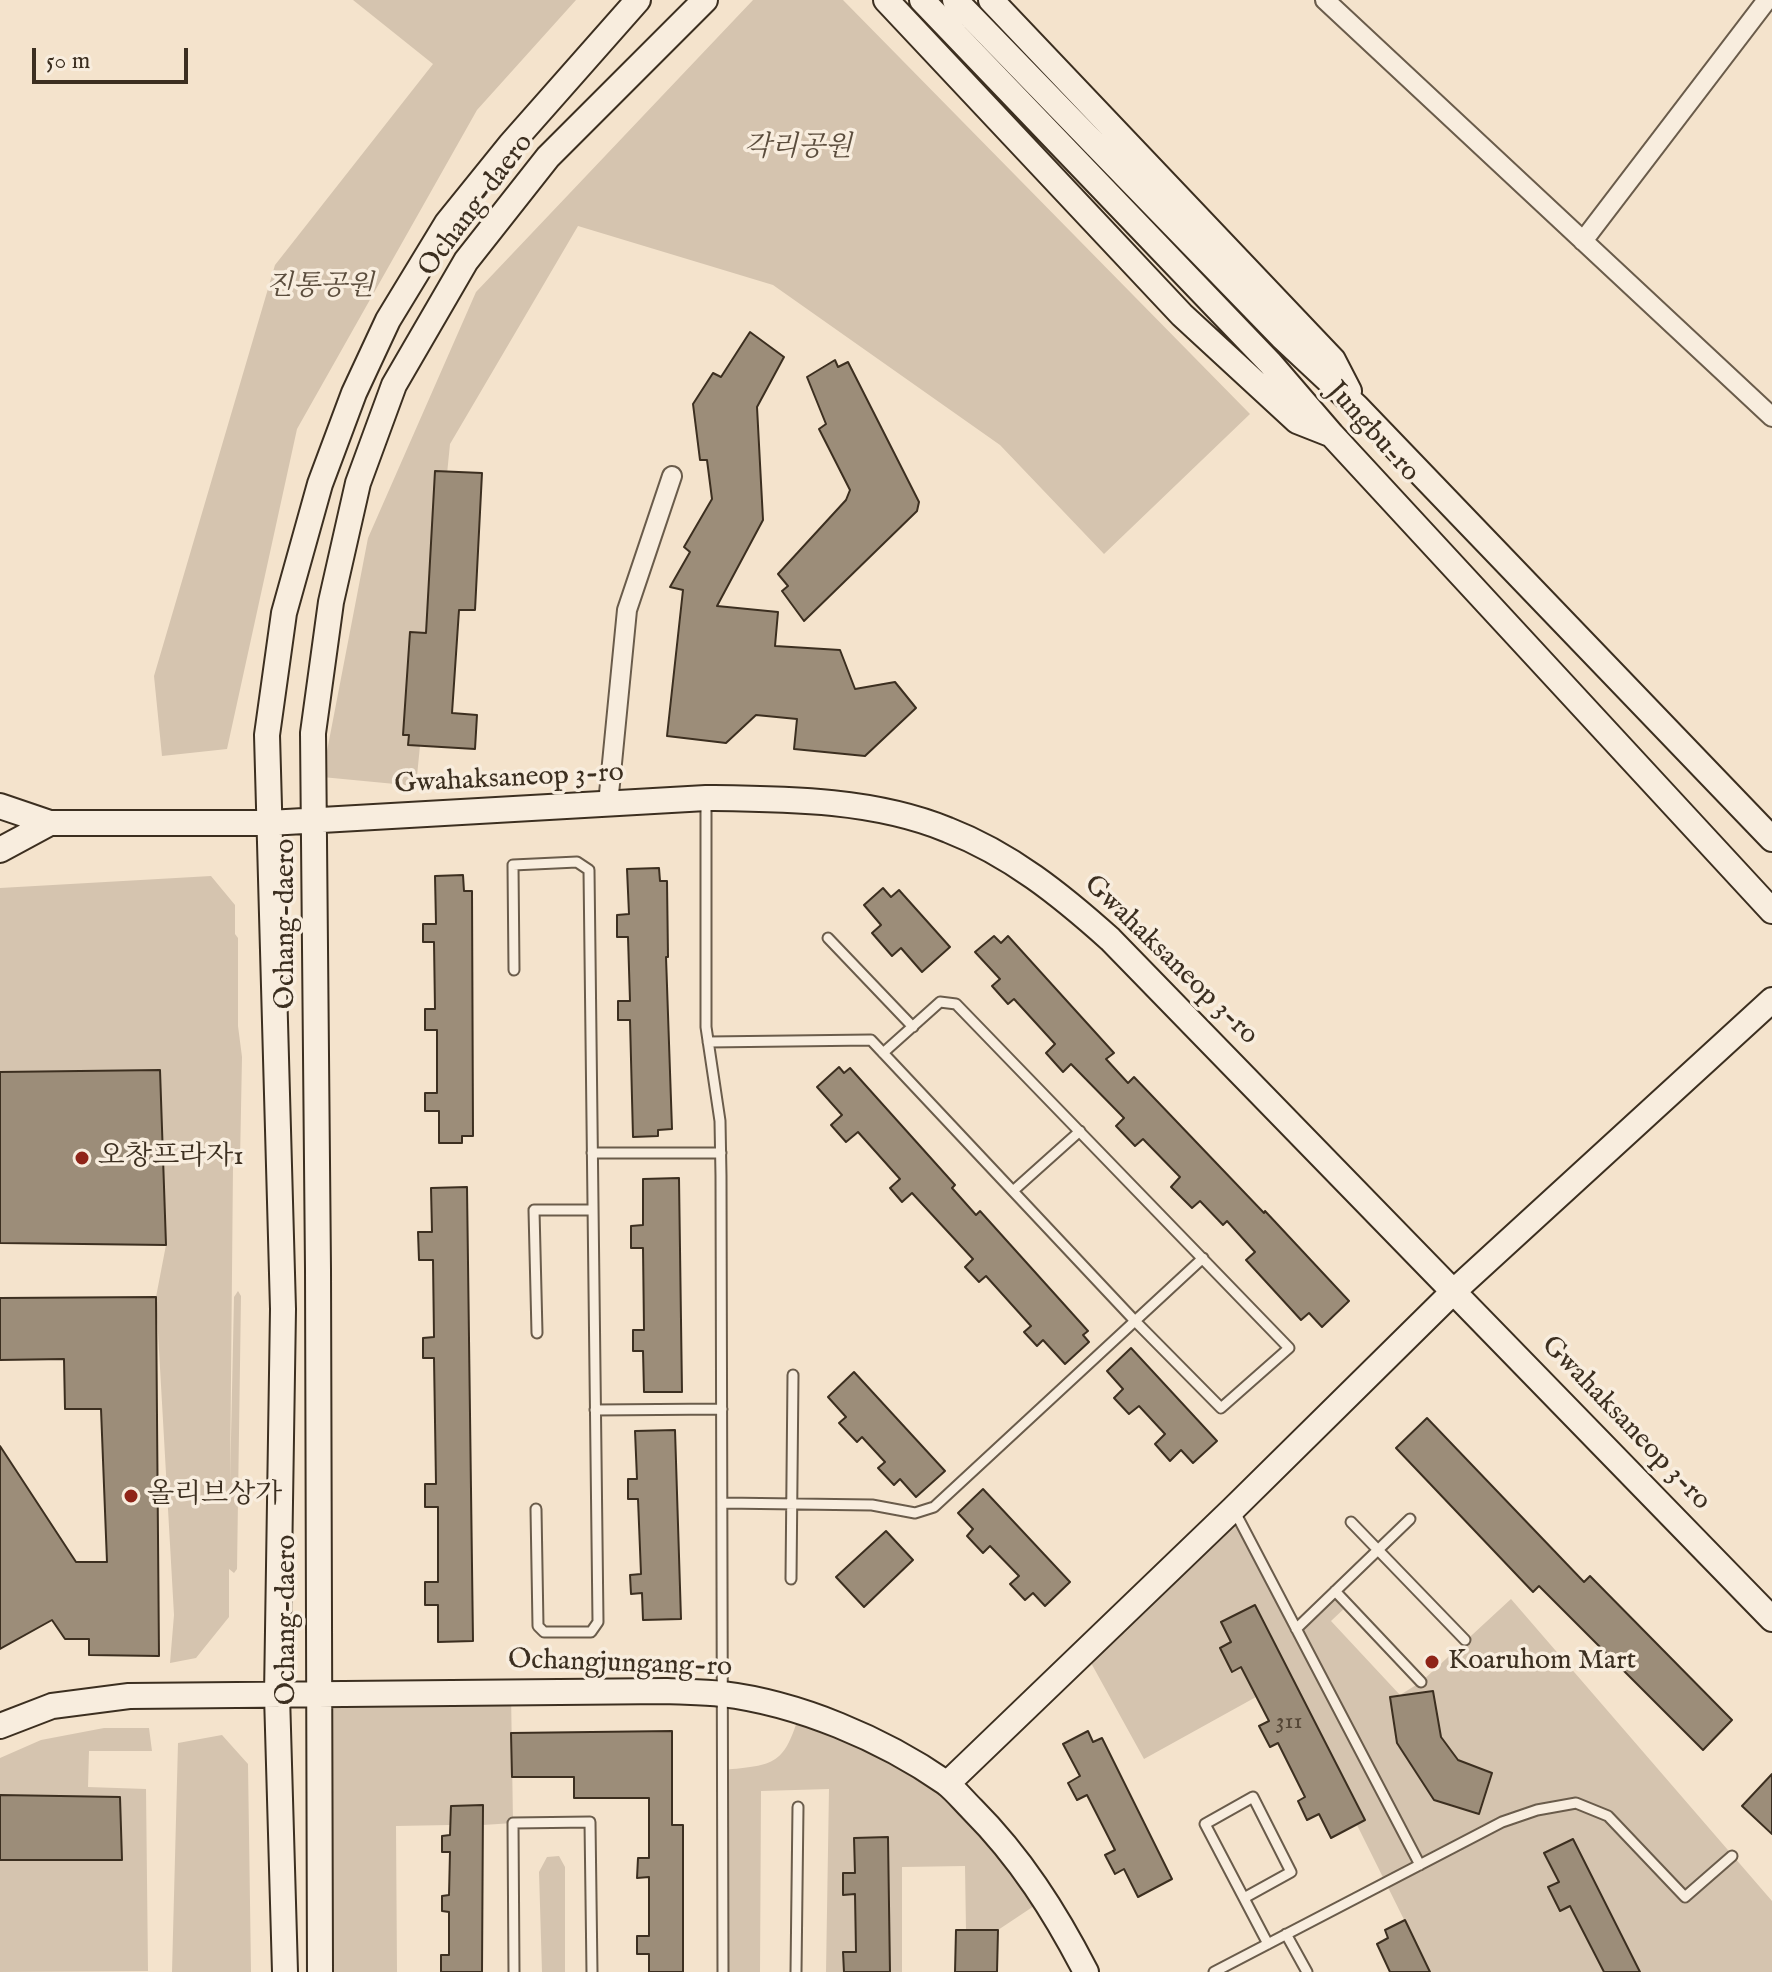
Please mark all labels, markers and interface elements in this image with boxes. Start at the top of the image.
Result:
scale bar [36,32,192,82]
text: 50 m [46,46,90,77]
street label: Ochang-daero [412,128,542,284]
park label: 각리공원 [744,132,852,166]
park label: 진통공원 [266,271,374,305]
street label: Jungbu-ro [1318,376,1426,490]
street label: Gwahaksaneop 3-ro [393,757,625,803]
street label: Ochang-daero [270,839,304,1009]
street label: Gwahaksaneop 3-ro [1076,869,1264,1053]
place label: 오창프라자1 [98,1141,244,1175]
marker: 오창프라자1 [73,1149,91,1167]
street label: Gwahaksaneop 3-ro [1533,1330,1717,1518]
place label: 올리브상가 [147,1479,282,1513]
marker: 올리브상가 [122,1487,140,1505]
street label: Ochang-daero [271,1535,305,1705]
street label: Ochangjungang-ro [507,1644,733,1686]
place label: Koaruhom Mart [1448,1645,1636,1679]
marker: Koaruhom Mart [1423,1653,1441,1671]
house number: 311 [1276,1709,1302,1737]

